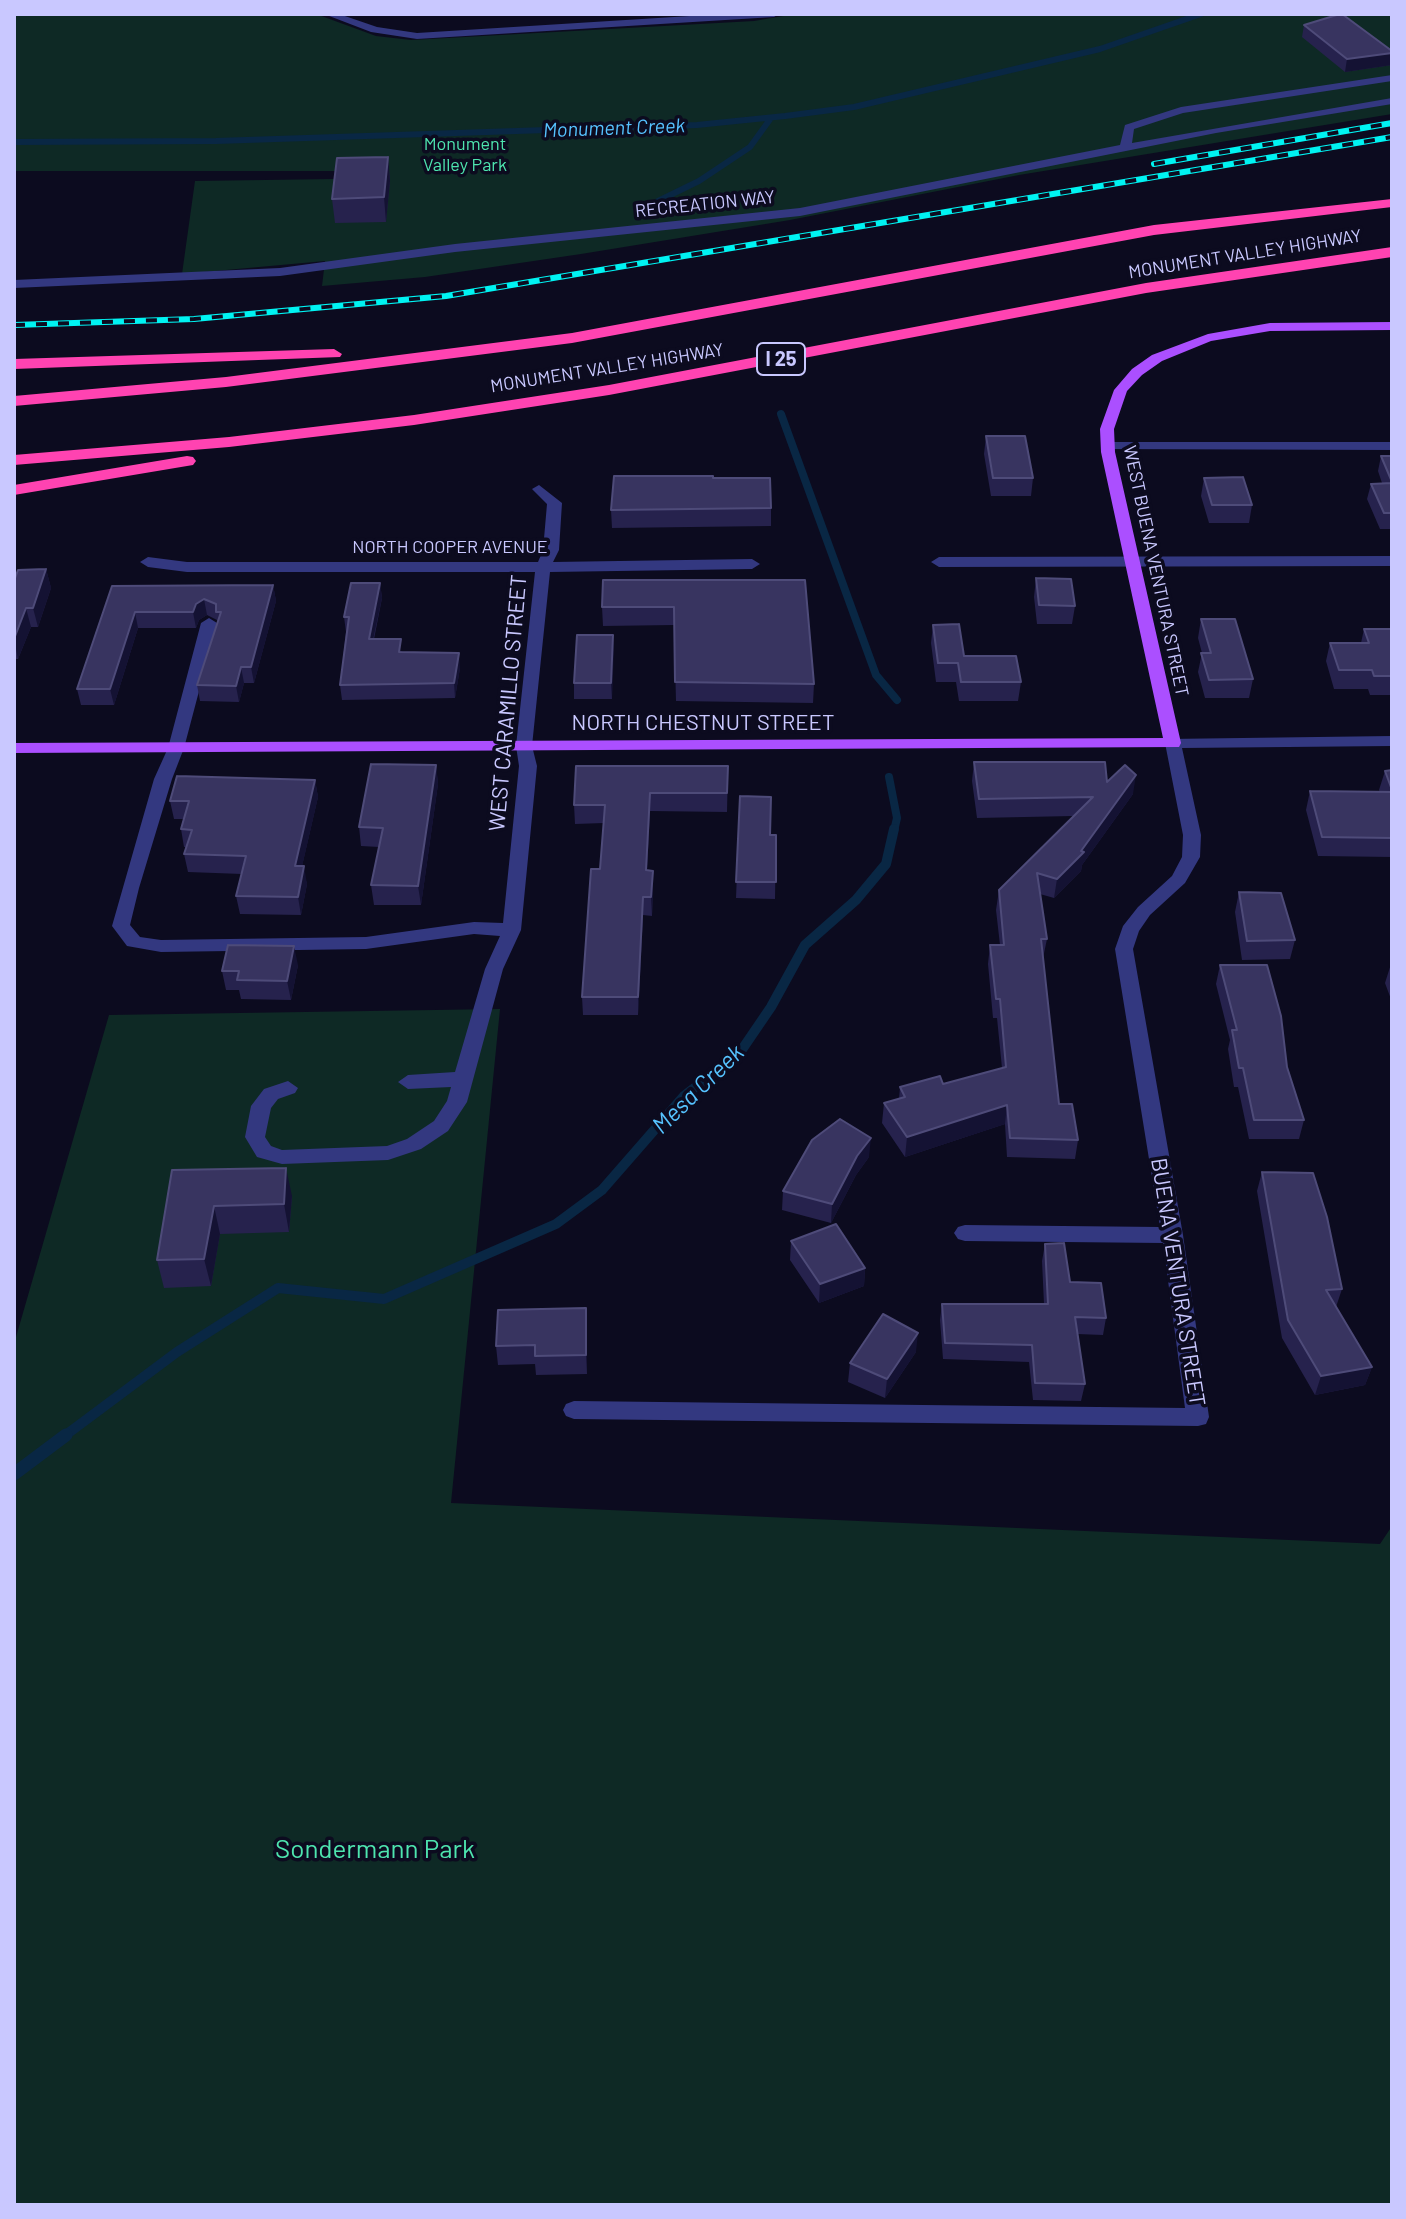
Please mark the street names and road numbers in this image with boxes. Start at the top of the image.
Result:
street label: RECREATION WAY [634,186,776,222]
street label: MONUMENT VALLEY HIGHWAY [1127,225,1363,283]
street label: MONUMENT VALLEY HIGHWAY [489,339,725,397]
road number: I 25 [757,343,805,375]
street label: WEST BUENA VENTURA STREET [1119,444,1193,698]
street label: NORTH COOPER AVENUE [352,536,548,558]
street label: WEST CARAMILLO STREET [484,573,532,833]
street label: NORTH CHESTNUT STREET [572,710,834,736]
street label: BUENA VENTURA STREET [1145,1156,1211,1408]

